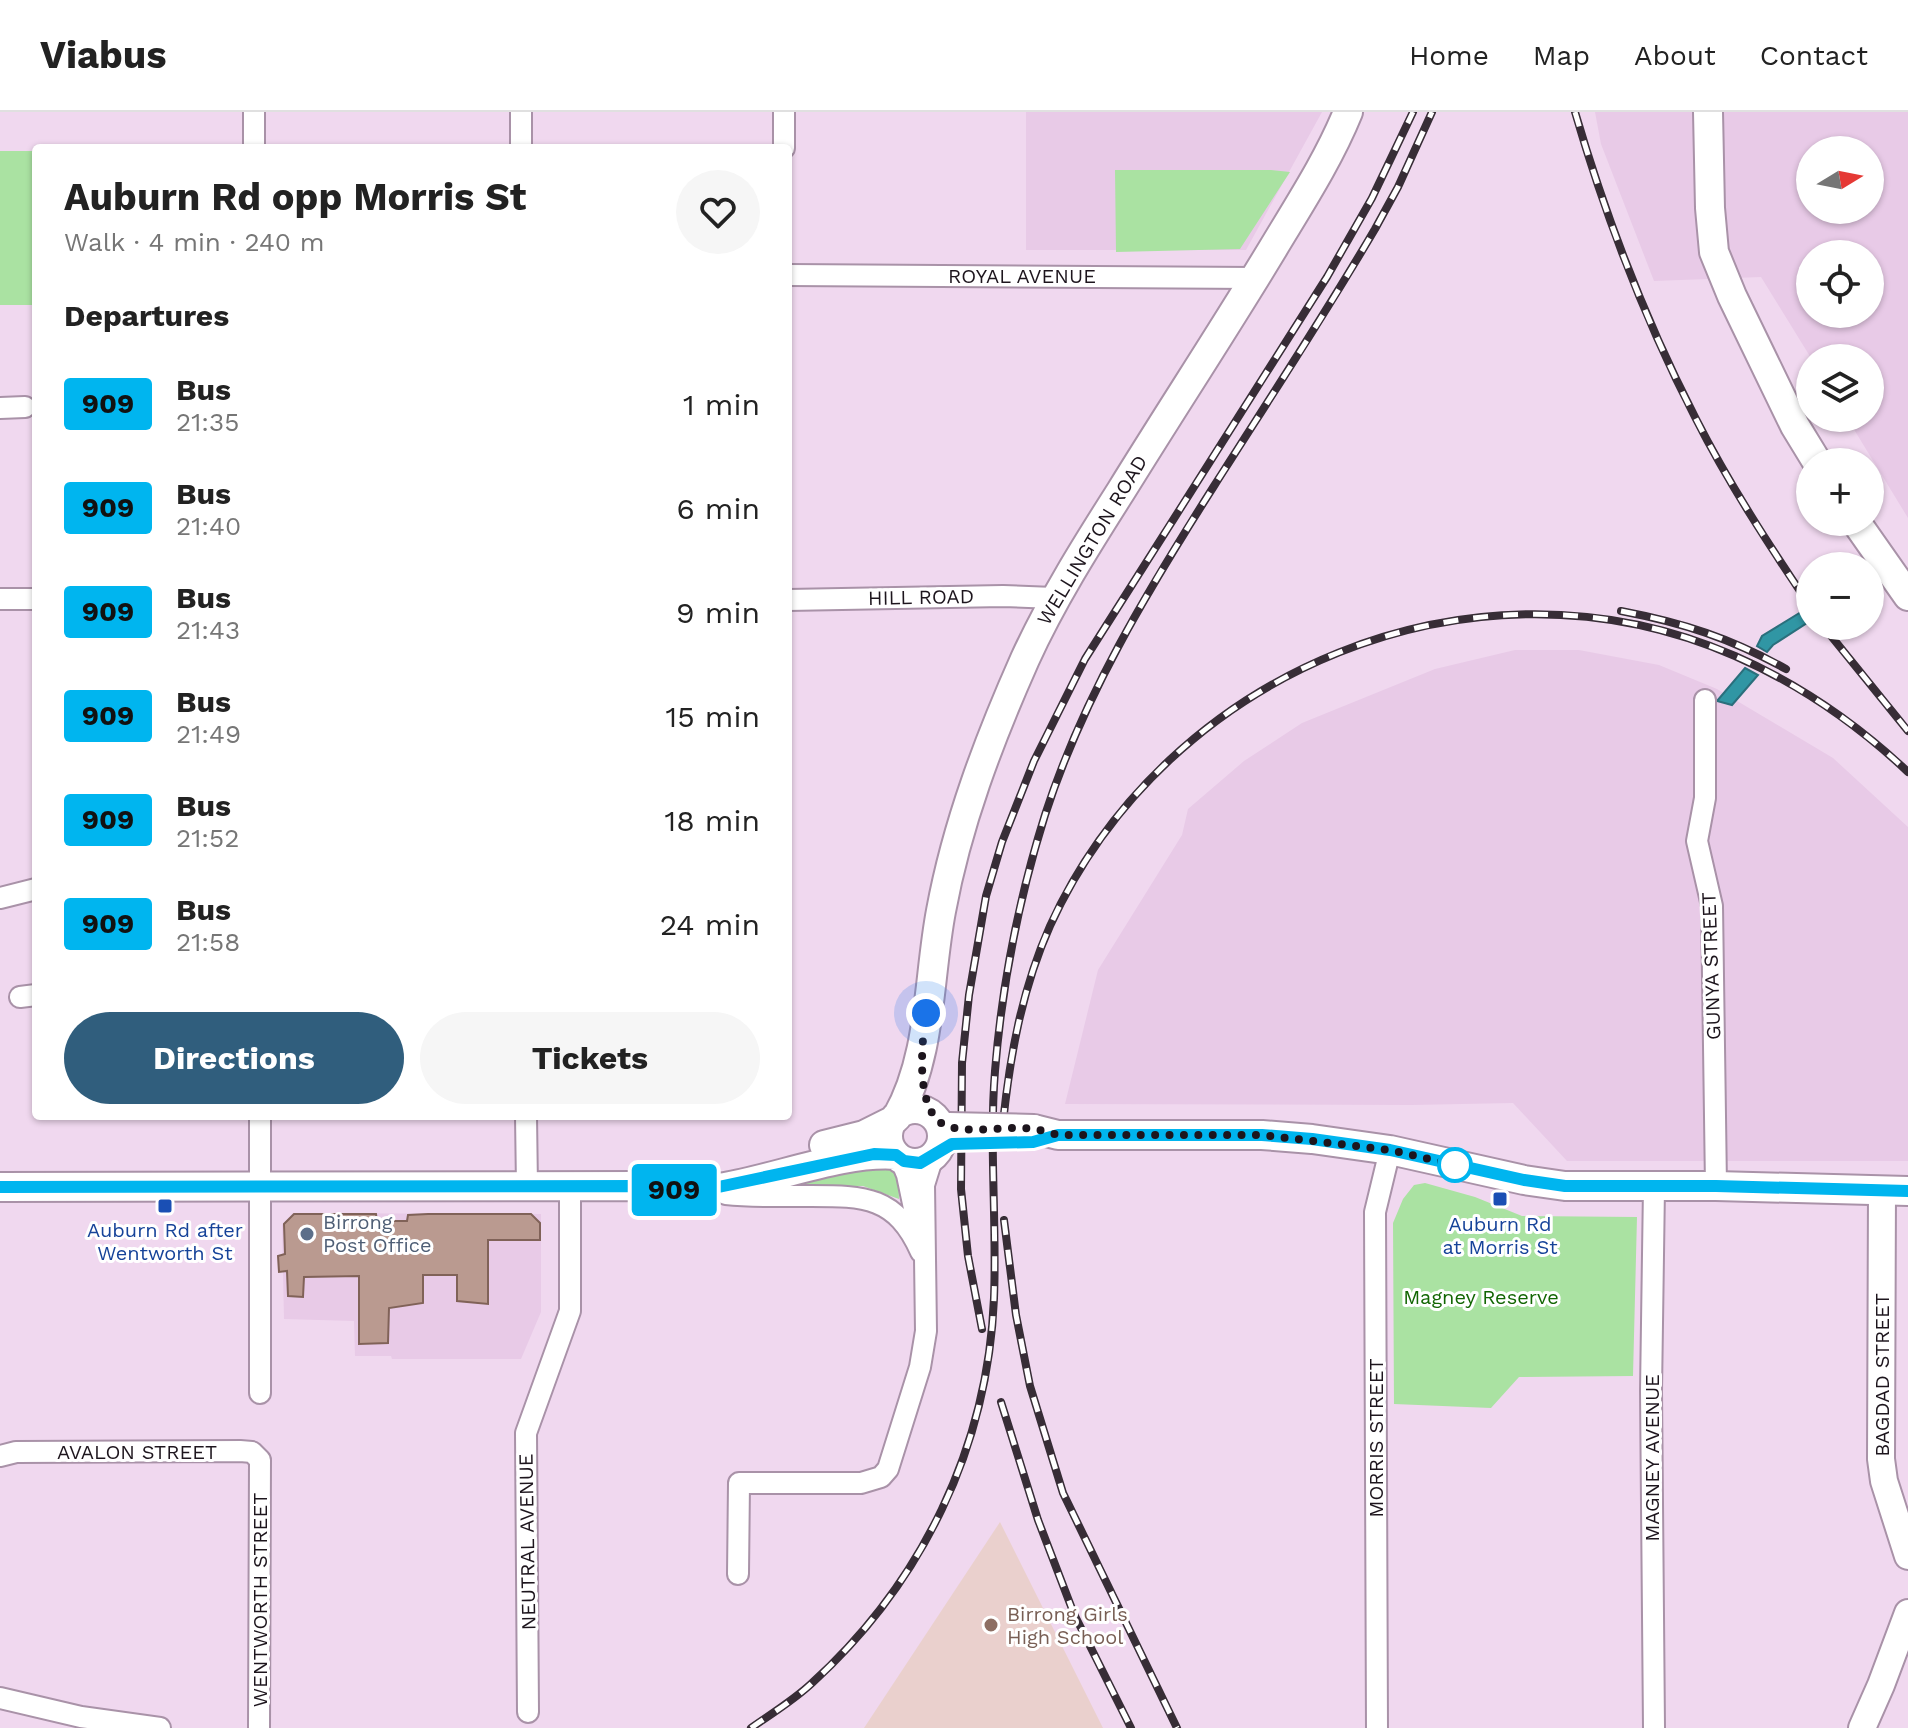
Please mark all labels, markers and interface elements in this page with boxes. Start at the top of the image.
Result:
text: Viabus [40,33,167,77]
text: Home [1409,39,1489,72]
text: Map [1533,39,1590,72]
text: About [1634,39,1716,72]
text: Contact [1760,39,1868,72]
north arrow [1796,136,1884,224]
map controls [1796,136,1884,640]
button: heart [676,170,760,254]
text: Auburn Rd opp Morris St [64,175,526,219]
text: Walk · 4 min · 240 m [64,227,325,257]
button: locate [1796,240,1884,328]
street label: ROYAL AVENUE [948,264,1096,288]
text: Departures [64,298,229,333]
button: layers [1796,344,1884,432]
text: Bus [176,372,231,407]
text: 909 [82,387,134,420]
text: 1 min [683,387,760,422]
text: 21:35 [176,407,239,437]
button: + [1796,448,1884,536]
street label: WELLINGTON ROAD [1032,451,1152,629]
text: Bus [176,476,231,511]
text: 909 [82,491,134,524]
text: 6 min [676,491,760,526]
text: 21:40 [176,511,241,541]
button: − [1796,552,1884,640]
text: Bus [176,580,231,615]
street label: HILL ROAD [868,584,974,610]
text: 909 [82,595,134,628]
text: 9 min [676,595,760,630]
text: 21:43 [176,615,240,645]
text: Bus [176,684,231,719]
text: 909 [82,699,134,732]
text: 15 min [665,699,760,734]
text: 21:49 [176,719,241,749]
text: Bus [176,788,231,823]
text: 909 [82,803,134,836]
text: 18 min [664,803,760,838]
text: 21:52 [176,823,239,853]
text: Bus [176,892,231,927]
street label: GUNYA STREET [1696,892,1726,1040]
text: 909 [82,907,134,940]
text: 24 min [660,907,760,942]
text: 21:58 [176,927,240,957]
your location [906,993,946,1033]
button: Directions [64,1012,404,1104]
button: Tickets [420,1012,760,1104]
unlabelled marker [1438,1148,1472,1182]
line badge: 909 [628,1164,720,1216]
text: 909 [648,1173,700,1206]
marker: Auburn Rd at Morris St [1491,1190,1509,1208]
marker: Auburn Rd after Wentworth St [156,1197,174,1215]
place label: Birrong Post Office [323,1210,432,1257]
place label: Auburn Rd at Morris St [1442,1212,1558,1259]
place label: Auburn Rd after Wentworth St [87,1218,243,1265]
marker: Birrong Post Office [298,1225,316,1243]
park label: Magney Reserve [1403,1285,1559,1309]
street label: BAGDAD STREET [1870,1293,1894,1457]
street label: MORRIS STREET [1364,1358,1388,1518]
street label: MAGNEY AVENUE [1640,1374,1664,1542]
street label: AVALON STREET [57,1440,217,1464]
street label: NEUTRAL AVENUE [513,1453,541,1631]
street label: WENTWORTH STREET [248,1493,272,1707]
place label: Birrong Girls High School [1007,1602,1128,1649]
marker: Birrong Girls High School [982,1616,1000,1634]

